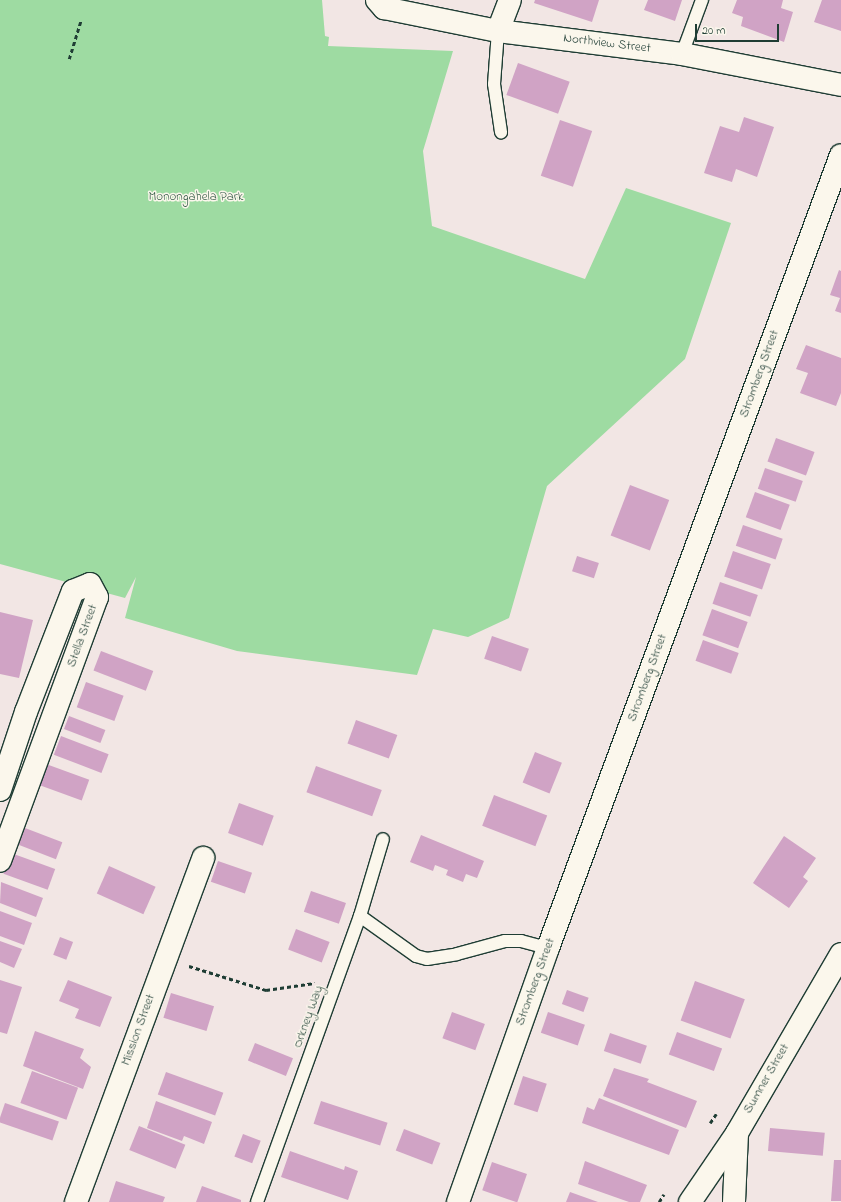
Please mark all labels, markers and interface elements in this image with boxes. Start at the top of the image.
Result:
scale bar [697,16,781,42]
text: 20 m [702,22,725,40]
street label: Northview Street [562,31,652,57]
park label: Monongahela Park [148,189,244,205]
street label: Stromberg Street [737,328,783,420]
street label: Stella Street [64,602,102,670]
street label: Stromberg Street [625,632,671,724]
street label: Stromberg Street [513,936,559,1028]
street label: Orkney Way [291,984,327,1050]
street label: Mission Street [119,992,159,1068]
street label: Sumner Street [741,1041,793,1117]

